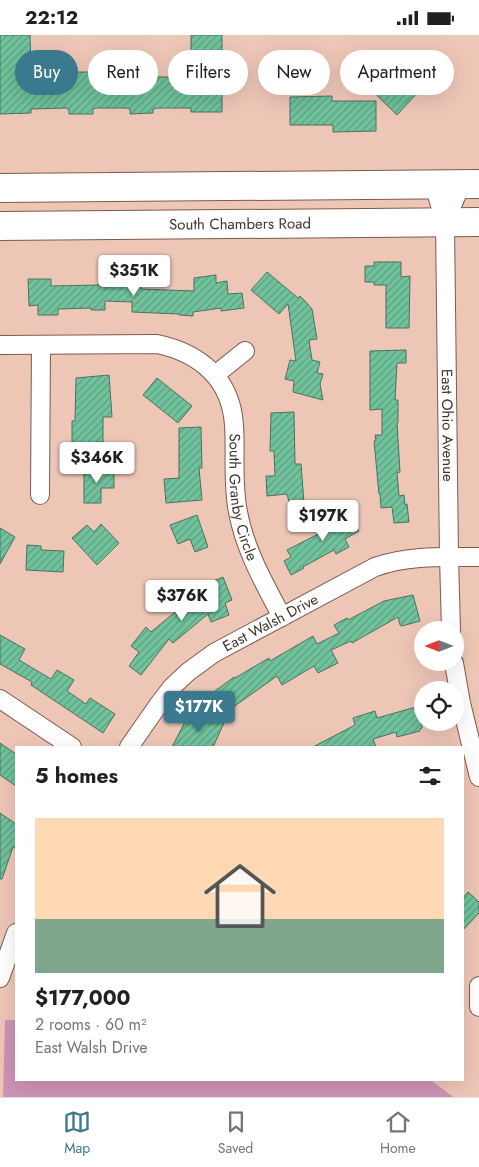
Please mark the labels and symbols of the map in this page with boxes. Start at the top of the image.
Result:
street label: South Chambers Road [169,212,311,236]
pin: $351K [99,255,169,297]
street label: East Ohio Avenue [436,369,459,482]
street label: South Granby Circle [223,433,263,564]
pin: $346K [62,441,132,484]
pin: $197K [288,499,358,542]
pin: $376K [147,579,217,622]
street label: East Walsh Drive [219,588,322,657]
north arrow [414,621,464,671]
pin: $177K [164,691,234,733]

